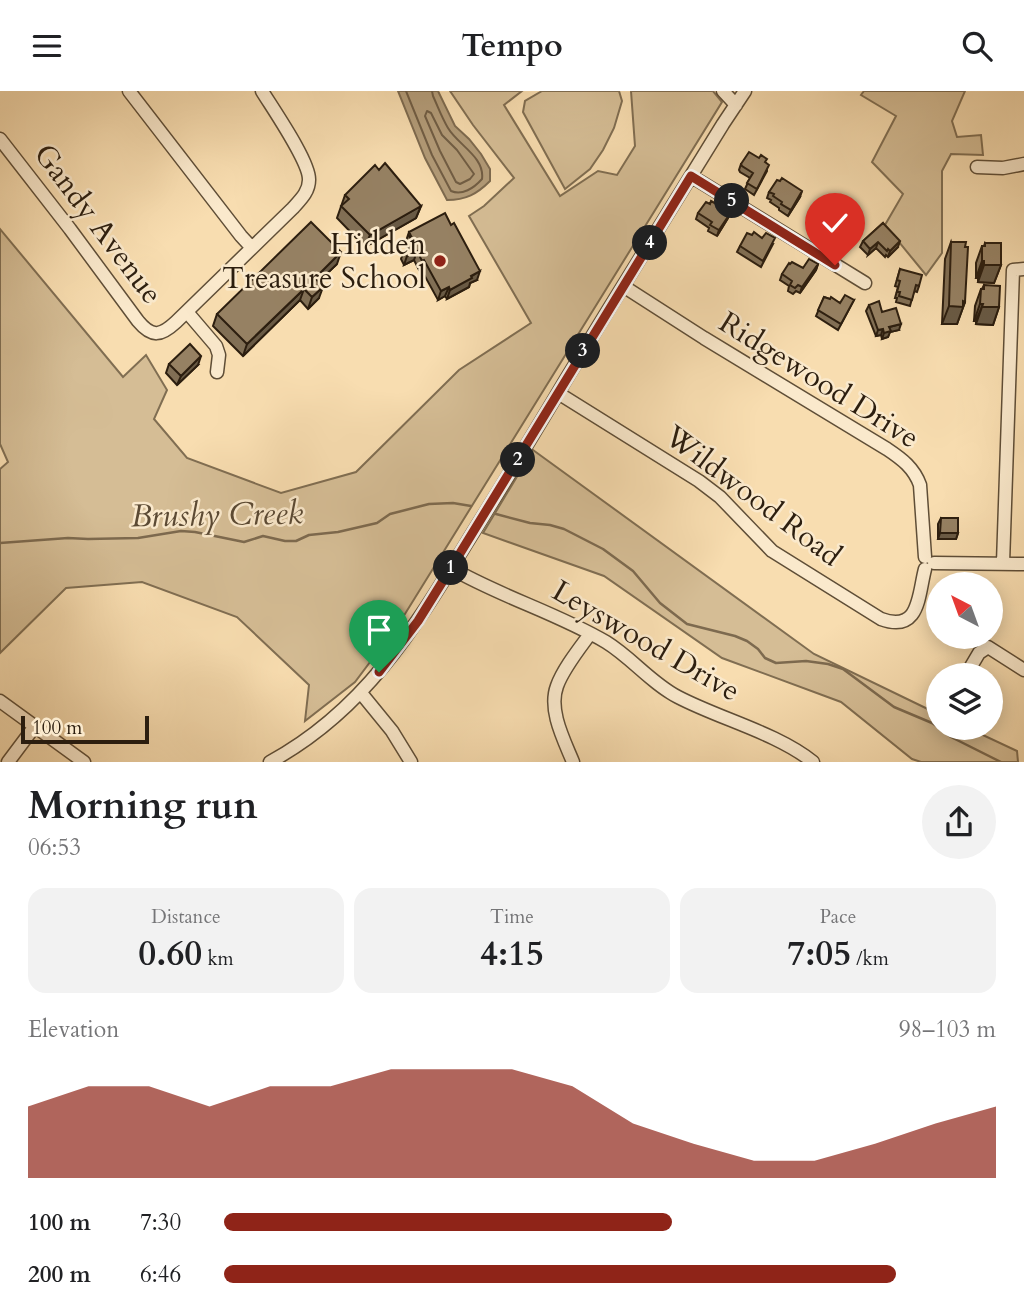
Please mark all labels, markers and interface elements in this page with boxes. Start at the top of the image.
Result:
text: Tempo [461,24,563,68]
icon: menu [28,27,66,65]
icon: search [958,27,996,65]
street label: Gandy Avenue [24,135,172,313]
pin: 5 [714,183,750,219]
text: 5 [727,187,736,213]
pin [805,193,865,265]
icon: check [816,204,854,242]
place label: Hidden Treasure School [222,224,426,299]
pin: 4 [632,225,668,261]
text: 4 [645,229,654,255]
marker: Hidden Treasure School [432,253,448,269]
street label: Ridgewood Drive [711,302,927,458]
pin: 3 [566,334,600,369]
text: 3 [578,337,587,363]
street label: Wildwood Road [655,415,850,576]
pin: 2 [500,443,536,477]
text: 2 [513,446,522,472]
water label: Brushy Creek [131,491,304,538]
pin: 1 [434,551,468,585]
text: 1 [446,554,455,580]
street label: Leyswood Drive [545,571,747,711]
north arrow [926,572,1003,649]
map controls [926,572,1003,740]
pin [349,600,409,672]
icon: arrive [360,611,398,649]
button: layers [926,663,1003,740]
scale bar [21,713,149,745]
text: 100 m [32,715,82,741]
text: Morning run [28,780,258,832]
button: share [922,785,996,859]
text: 06:53 [28,832,81,863]
text: Distance [151,904,221,930]
text: Time [490,904,534,930]
text: Pace [820,904,856,930]
text: 0.60 [138,930,202,978]
text: 4:15 [480,930,544,978]
text: 7:05 [787,930,851,978]
text: km [202,946,234,972]
text: /km [851,946,889,972]
text: Elevation [28,1014,119,1045]
text: 98–103 m [899,1014,996,1045]
text: 100 m [28,1207,91,1238]
text: 7:30 [140,1207,181,1238]
text: 200 m [28,1259,91,1290]
text: 6:46 [140,1259,181,1290]

